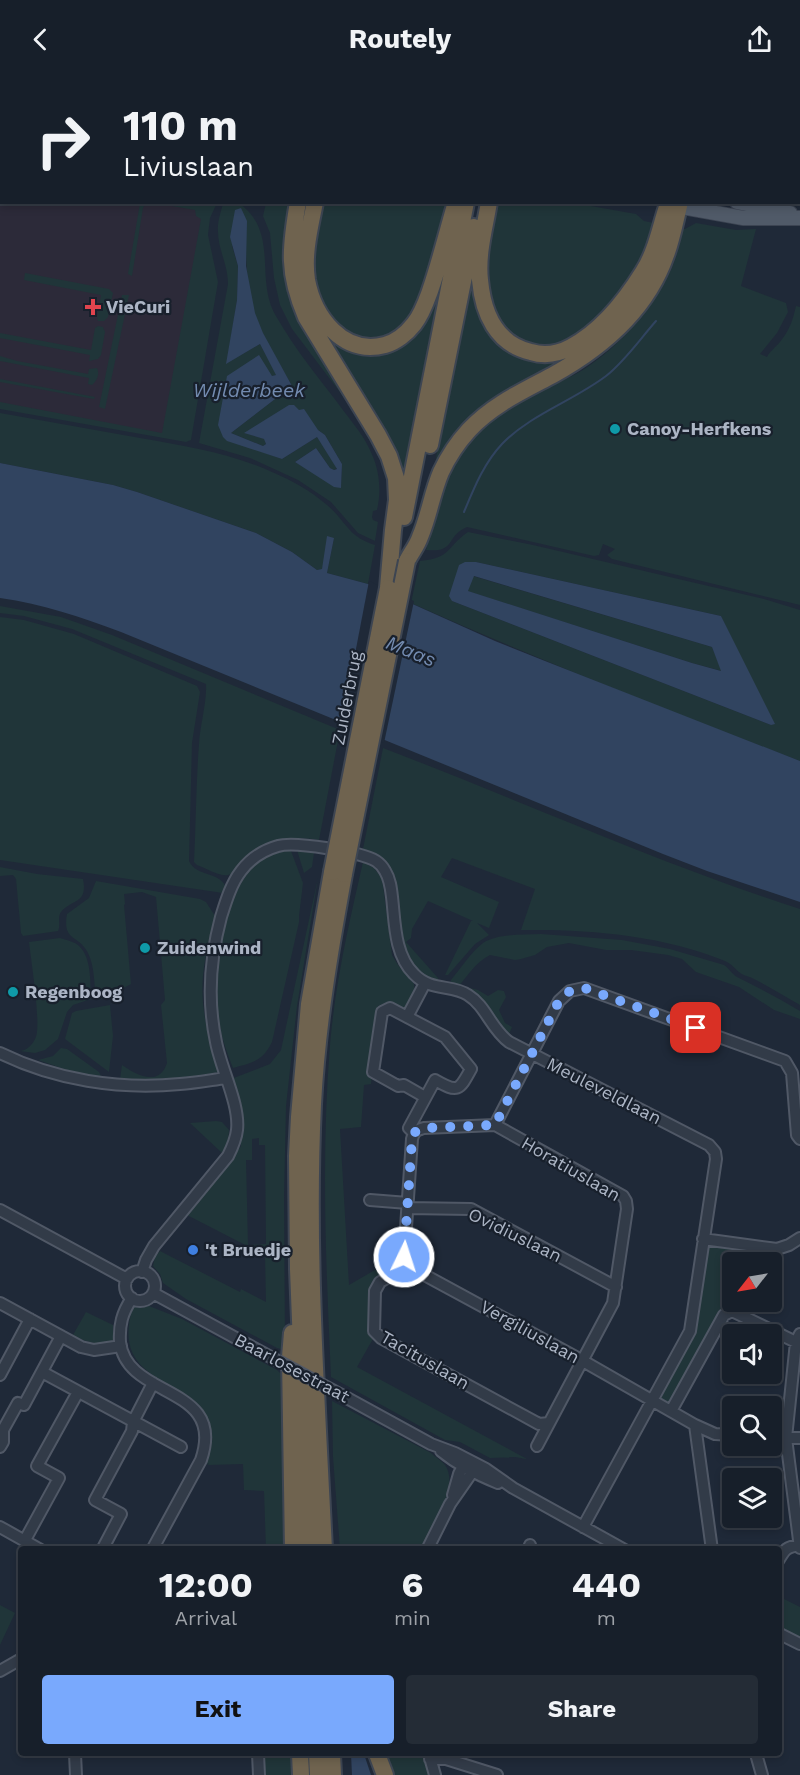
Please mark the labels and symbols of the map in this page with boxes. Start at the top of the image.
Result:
place label: VieCuri [106,296,170,317]
marker: VieCuri [84,298,102,316]
water label: Wijlderbeek [193,378,306,402]
place label: Canoy-Herfkens [627,418,772,439]
marker: Canoy-Herfkens [608,422,622,436]
water label: Maas [383,630,439,672]
street label: Zuiderbrug [327,649,366,747]
place label: Zuidenwind [157,937,261,958]
marker: Zuidenwind [138,941,152,955]
place label: Regenboog [25,981,123,1002]
marker: Regenboog [6,985,20,999]
pin [670,1002,721,1053]
street label: Meuleveldlaan [543,1053,665,1128]
street label: Horatiuslaan [518,1132,624,1205]
street label: Ovidiuslaan [465,1203,565,1266]
position arrow [372,1225,436,1289]
place label: 't Bruedje [205,1239,291,1260]
marker: 't Bruedje [186,1243,200,1257]
north arrow [722,1252,782,1312]
street label: Vergiliuslaan [477,1296,584,1368]
street label: Tacituslaan [377,1326,473,1393]
street label: Baarlosestraat [231,1328,354,1407]

